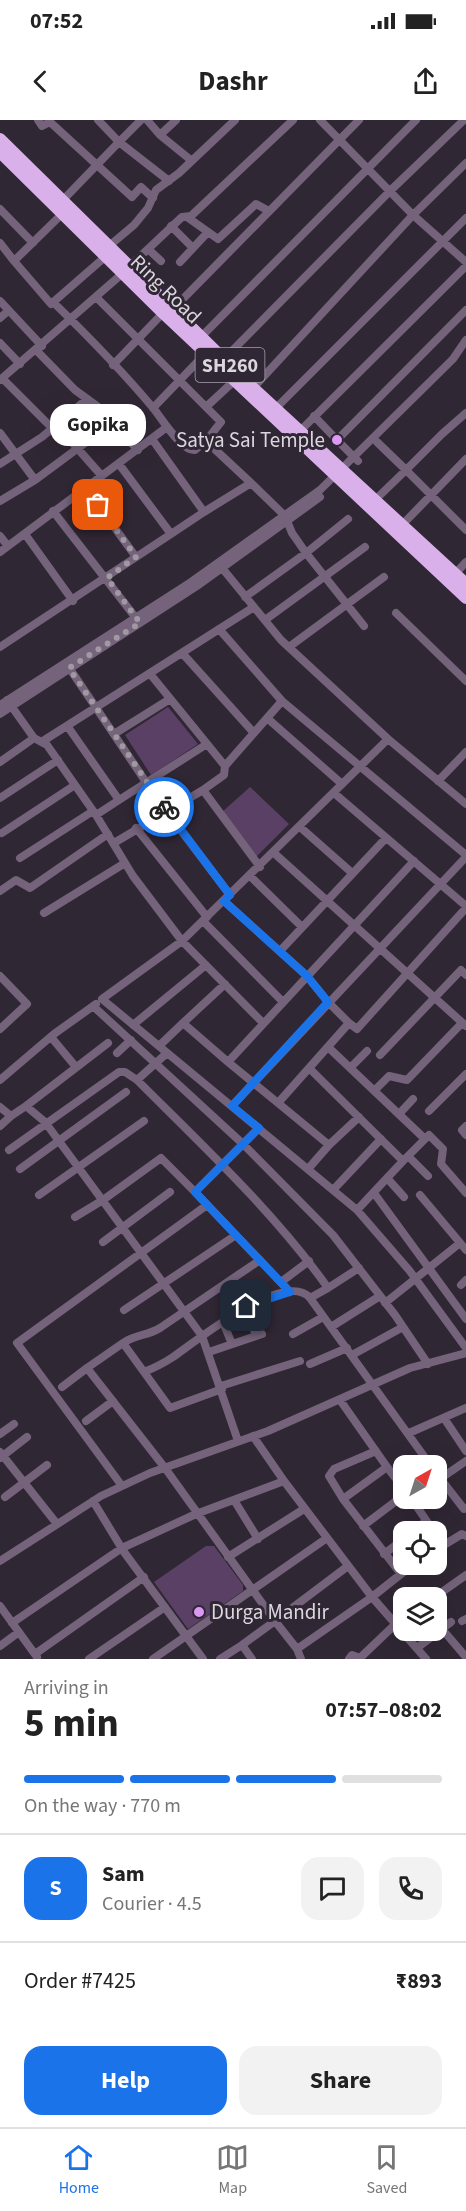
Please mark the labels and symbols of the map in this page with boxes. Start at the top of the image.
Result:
street label: Ring Road [124,247,208,331]
road number: SH260 [196,348,264,382]
callout: Gopika [50,403,146,445]
place label: Satya Sai Temple [176,425,325,455]
marker: Satya Sai Temple [330,433,344,447]
pin [72,479,123,530]
courier [134,777,194,837]
pin [220,1280,271,1331]
north arrow [393,1455,447,1509]
place label: Durga Mandir [211,1597,330,1627]
marker: Durga Mandir [192,1605,206,1619]

